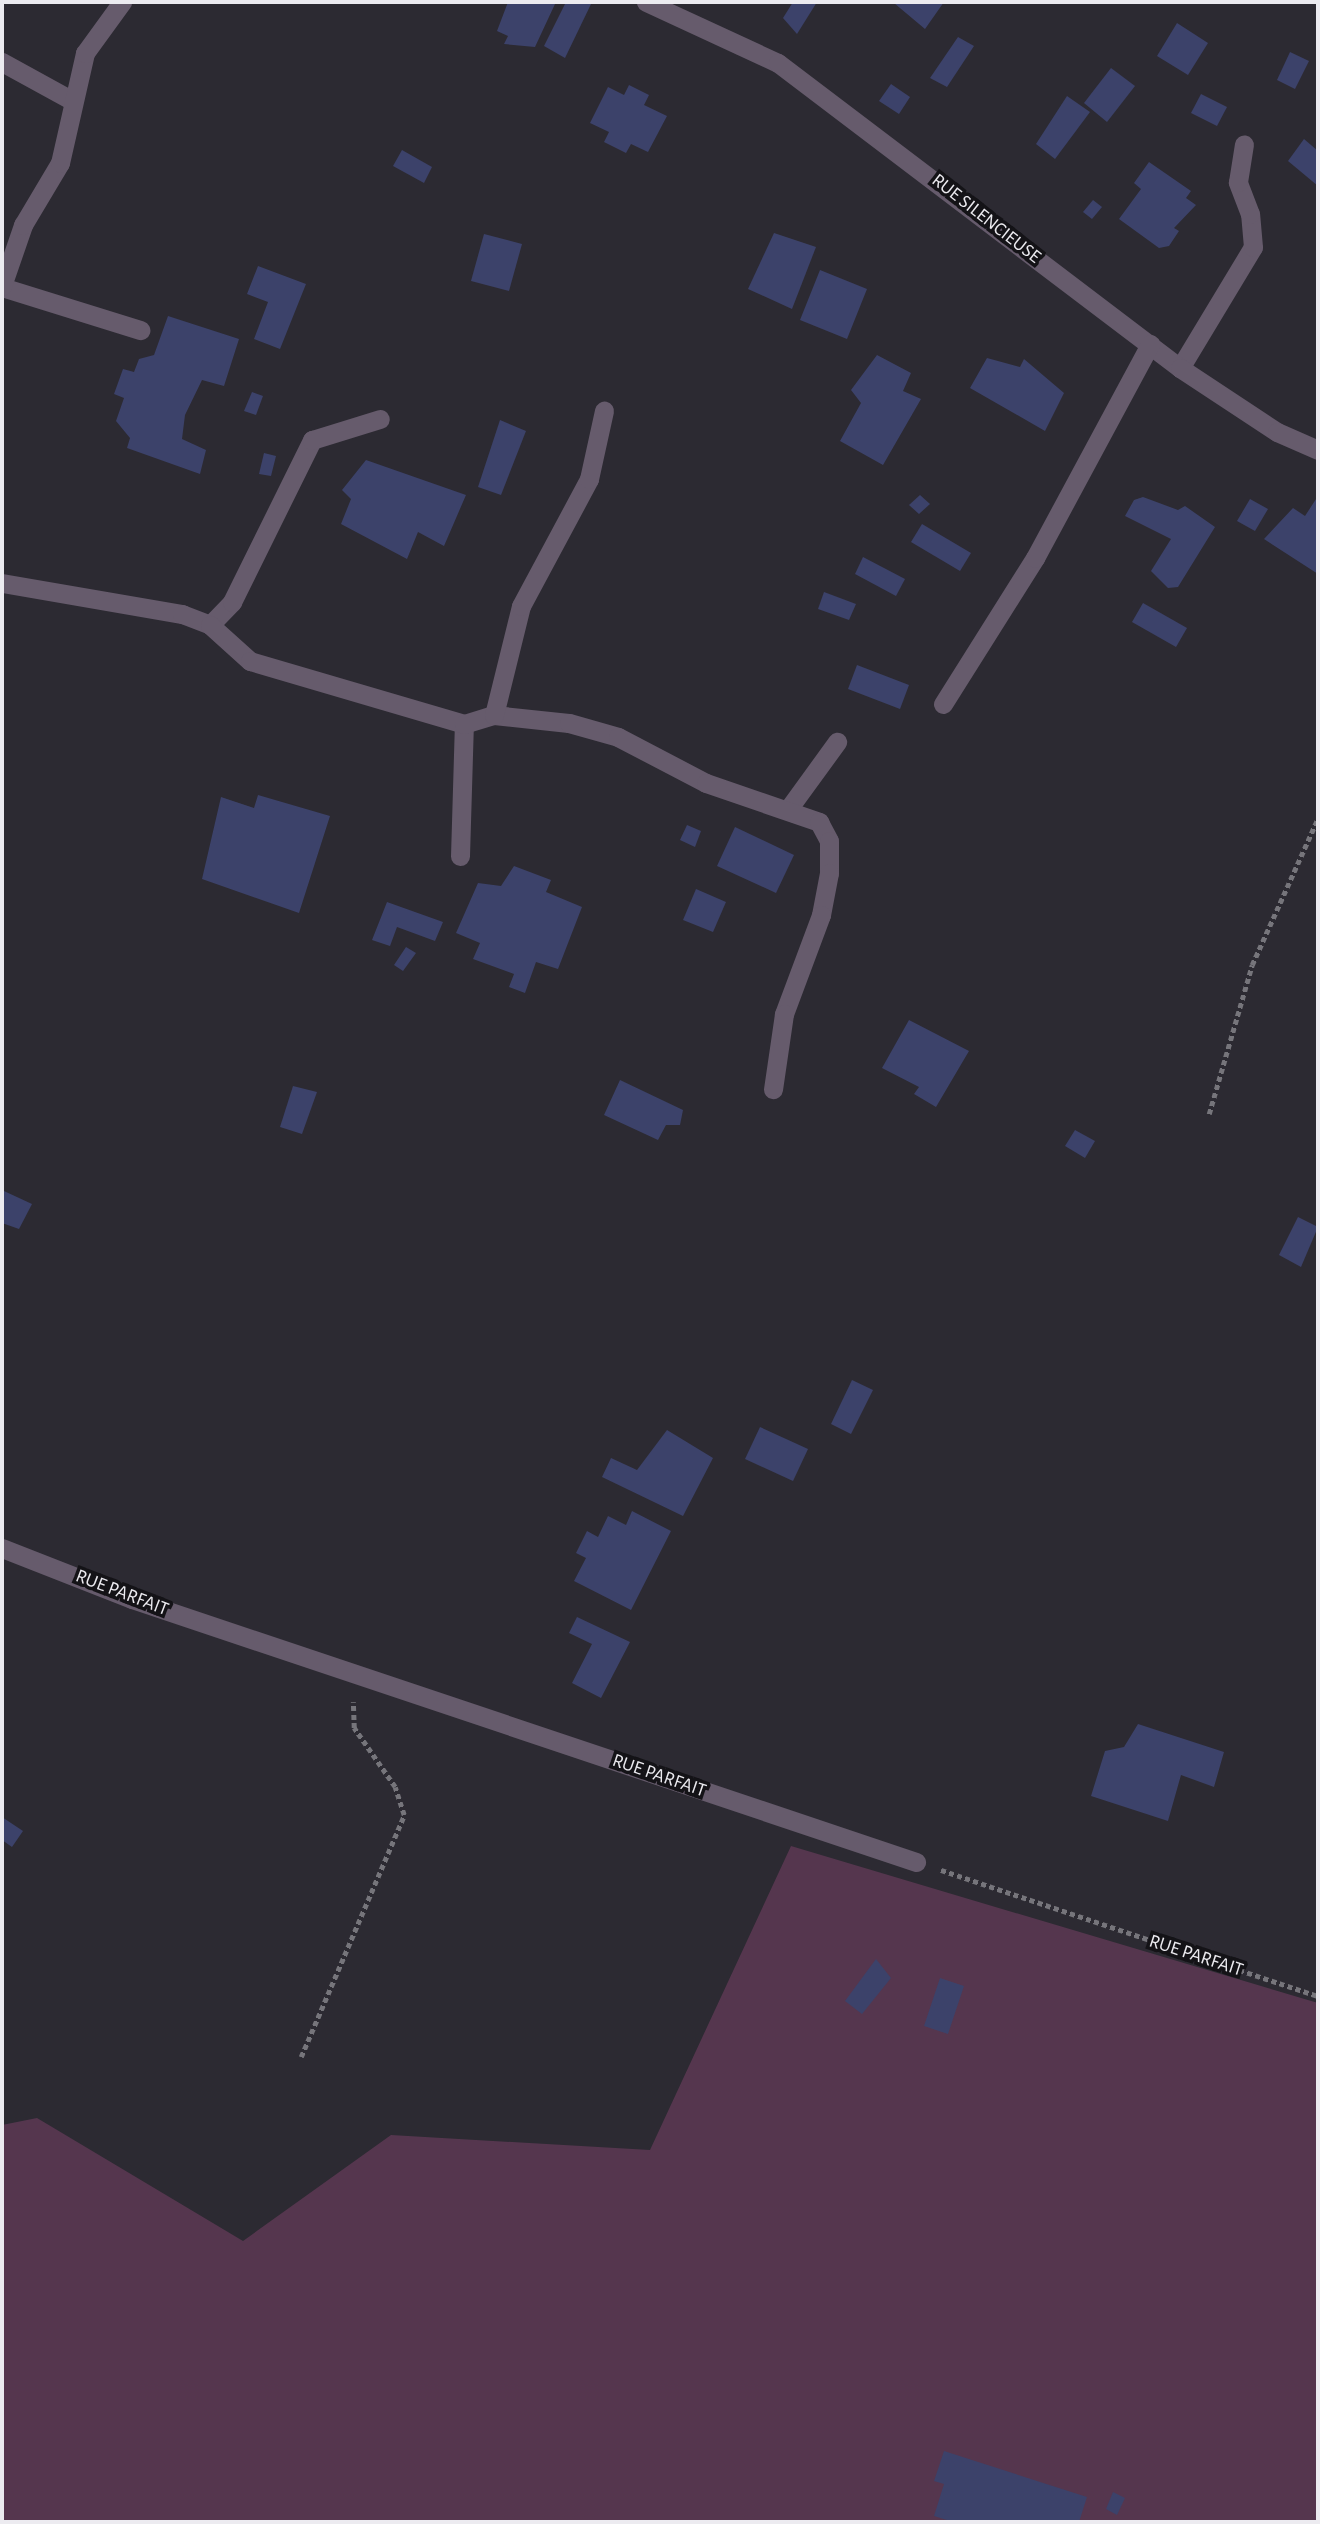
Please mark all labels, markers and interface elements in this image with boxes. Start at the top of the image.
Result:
street label: RUE SILENCIEUSE [927,169,1045,269]
street label: RUE PARFAIT [72,1565,172,1621]
street label: RUE PARFAIT [609,1749,709,1803]
street label: RUE PARFAIT [1146,1930,1246,1982]

